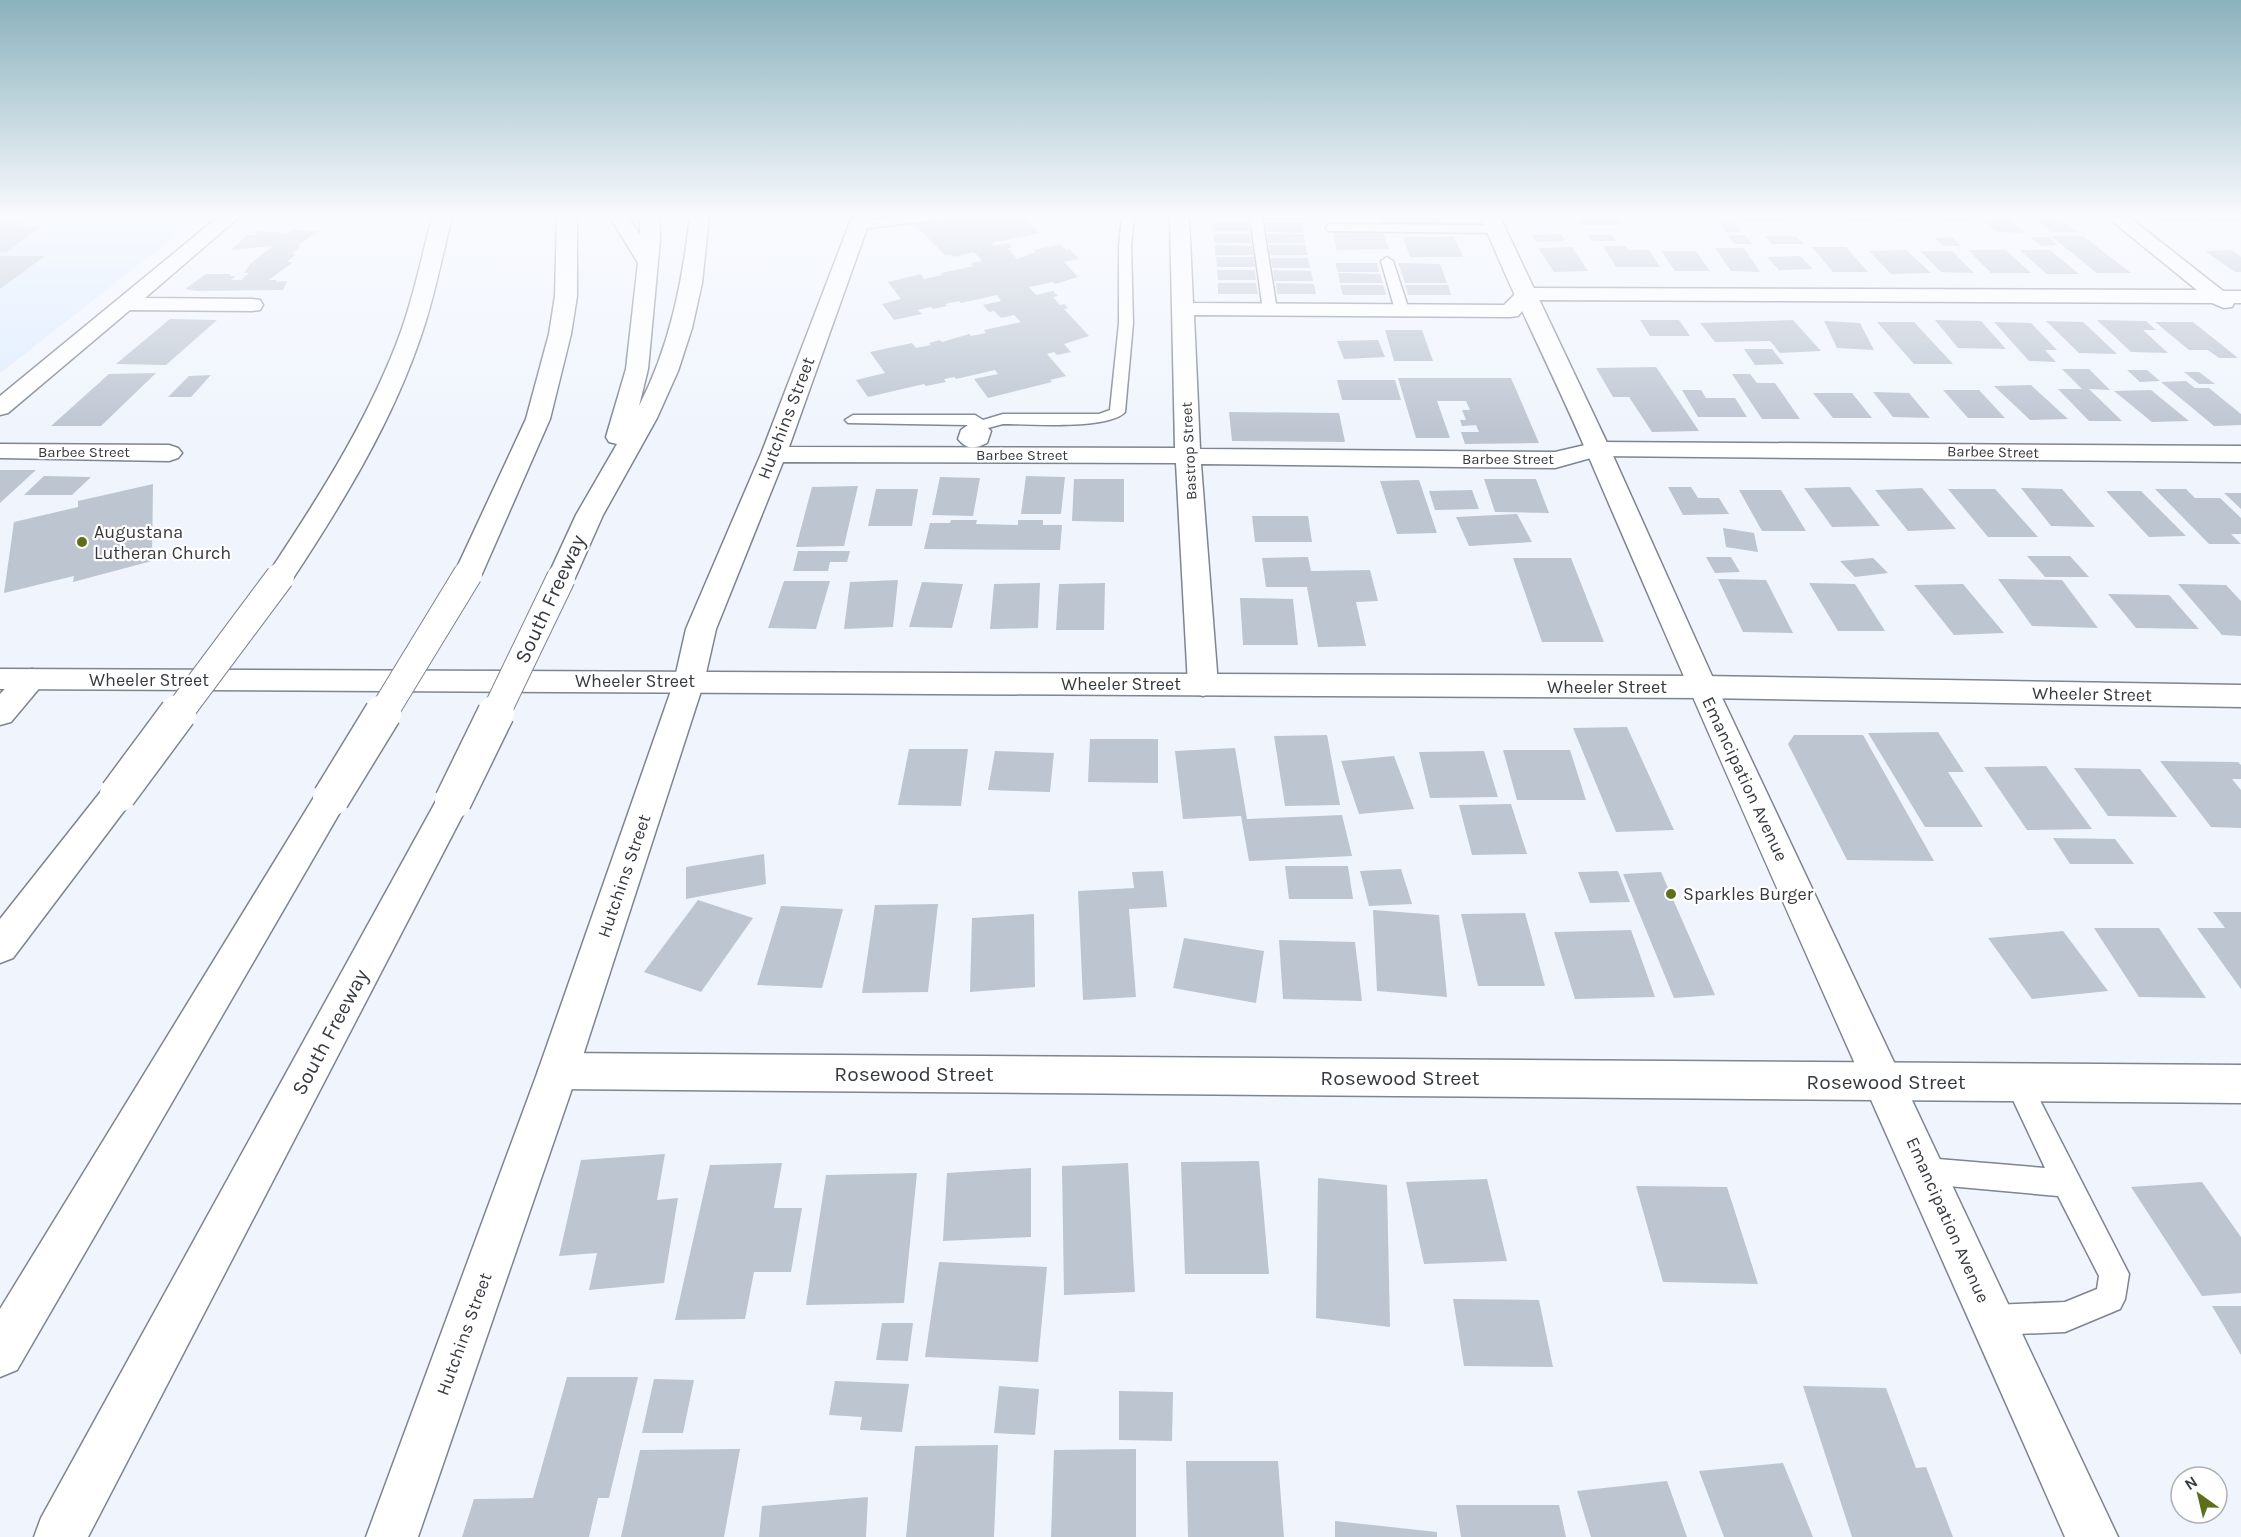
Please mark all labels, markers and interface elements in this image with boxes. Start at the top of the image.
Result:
street label: Hutchins Street [753,354,820,482]
street label: Bastrop Street [1177,401,1201,501]
street label: Barbee Street [1947,442,2040,462]
street label: Barbee Street [38,443,130,461]
street label: Barbee Street [976,446,1068,464]
street label: Barbee Street [1462,450,1554,468]
place label: Augustana Lutheran Church [94,521,231,564]
street label: South Freeway [510,531,590,667]
marker: Augustana Lutheran Church [75,535,89,549]
street label: Wheeler Street [89,669,209,691]
street label: Wheeler Street [575,670,695,692]
street label: Wheeler Street [1061,673,1181,695]
street label: Wheeler Street [1547,676,1667,698]
street label: Wheeler Street [2032,682,2152,706]
street label: Emancipation Avenue [1697,693,1793,865]
street label: Hutchins Street [593,811,656,941]
place label: Sparkles Burger [1683,883,1814,905]
marker: Sparkles Burger [1664,887,1678,901]
street label: South Freeway [287,965,373,1099]
street label: Rosewood Street [834,1062,994,1086]
street label: Rosewood Street [1320,1066,1480,1090]
street label: Rosewood Street [1806,1070,1966,1094]
street label: Emancipation Avenue [1902,1134,1994,1306]
street label: Hutchins Street [432,1269,497,1398]
north arrow [2169,1465,2229,1525]
text: N [2181,1472,2201,1494]

